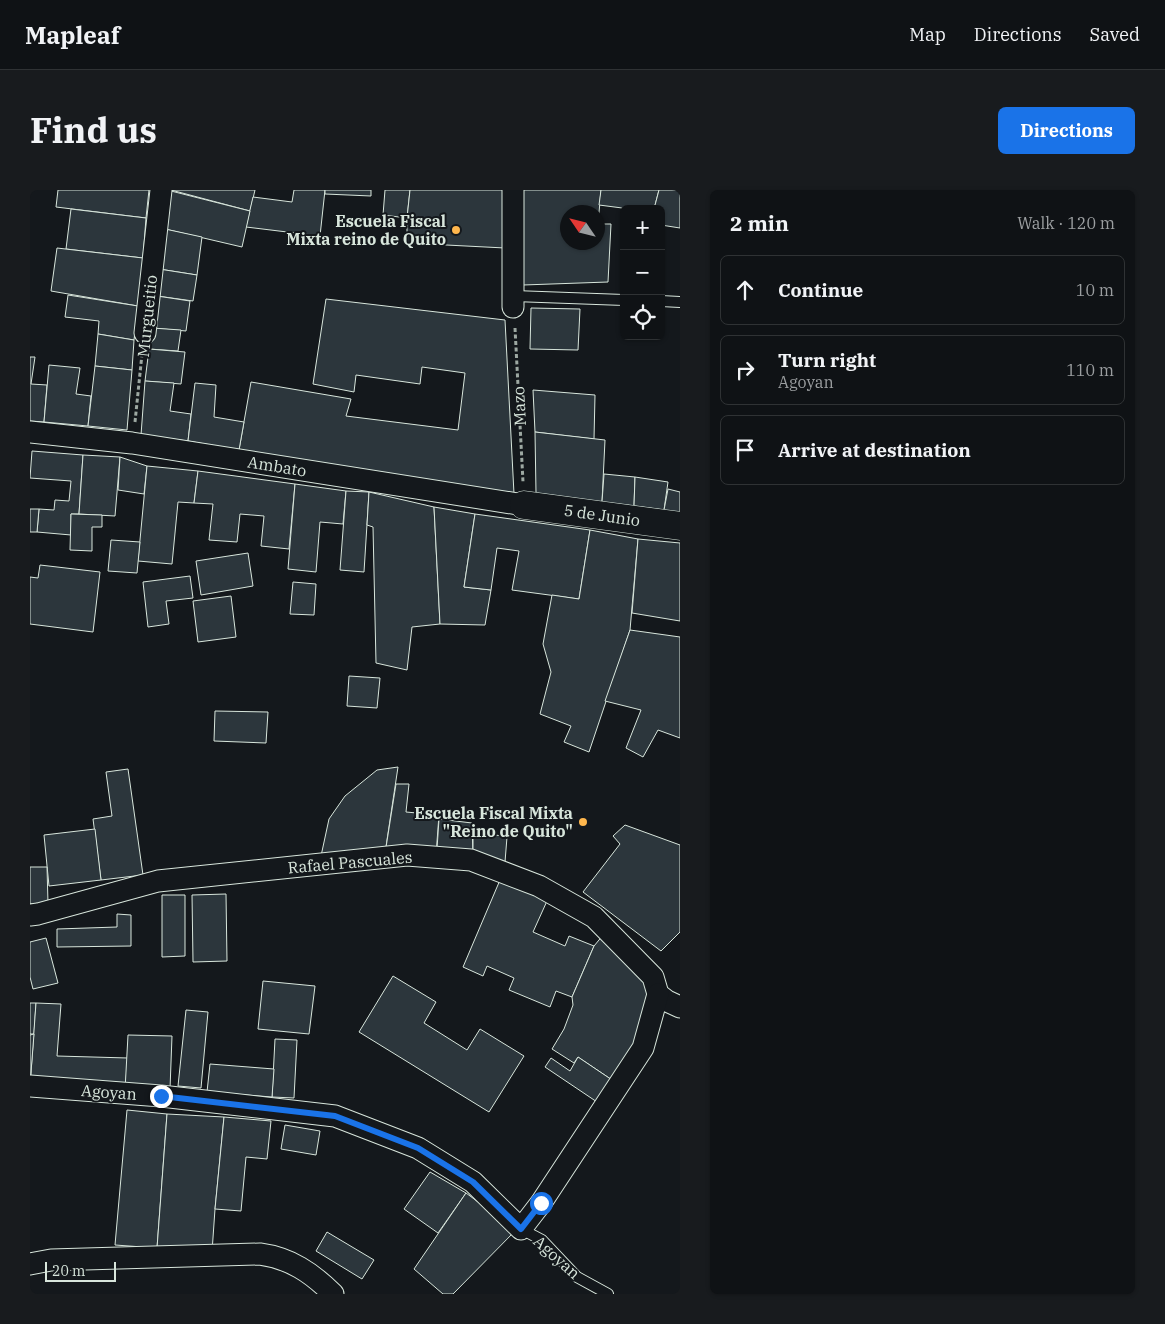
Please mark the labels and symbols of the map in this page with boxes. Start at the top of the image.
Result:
north arrow [560,205,605,250]
place label: Escuela Fiscal Mixta reino de Quito [286,211,446,249]
marker: Escuela Fiscal Mixta reino de Quito [450,224,462,236]
street label: Murgueitio [133,274,161,358]
street label: Mazo [508,386,530,426]
street label: Ambato [246,451,308,481]
street label: 5 de Junio [563,500,641,530]
place label: Escuela Fiscal Mixta "Reino de Quito" [414,803,573,841]
marker: Escuela Fiscal Mixta "Reino de Quito" [577,816,589,828]
street label: Rafael Pascuales [287,847,413,877]
street label: Agoyan [80,1080,138,1104]
route end [150,1085,173,1108]
route start [530,1192,553,1215]
street label: Agoyan [530,1231,584,1283]
scale bar [45,1259,116,1282]

